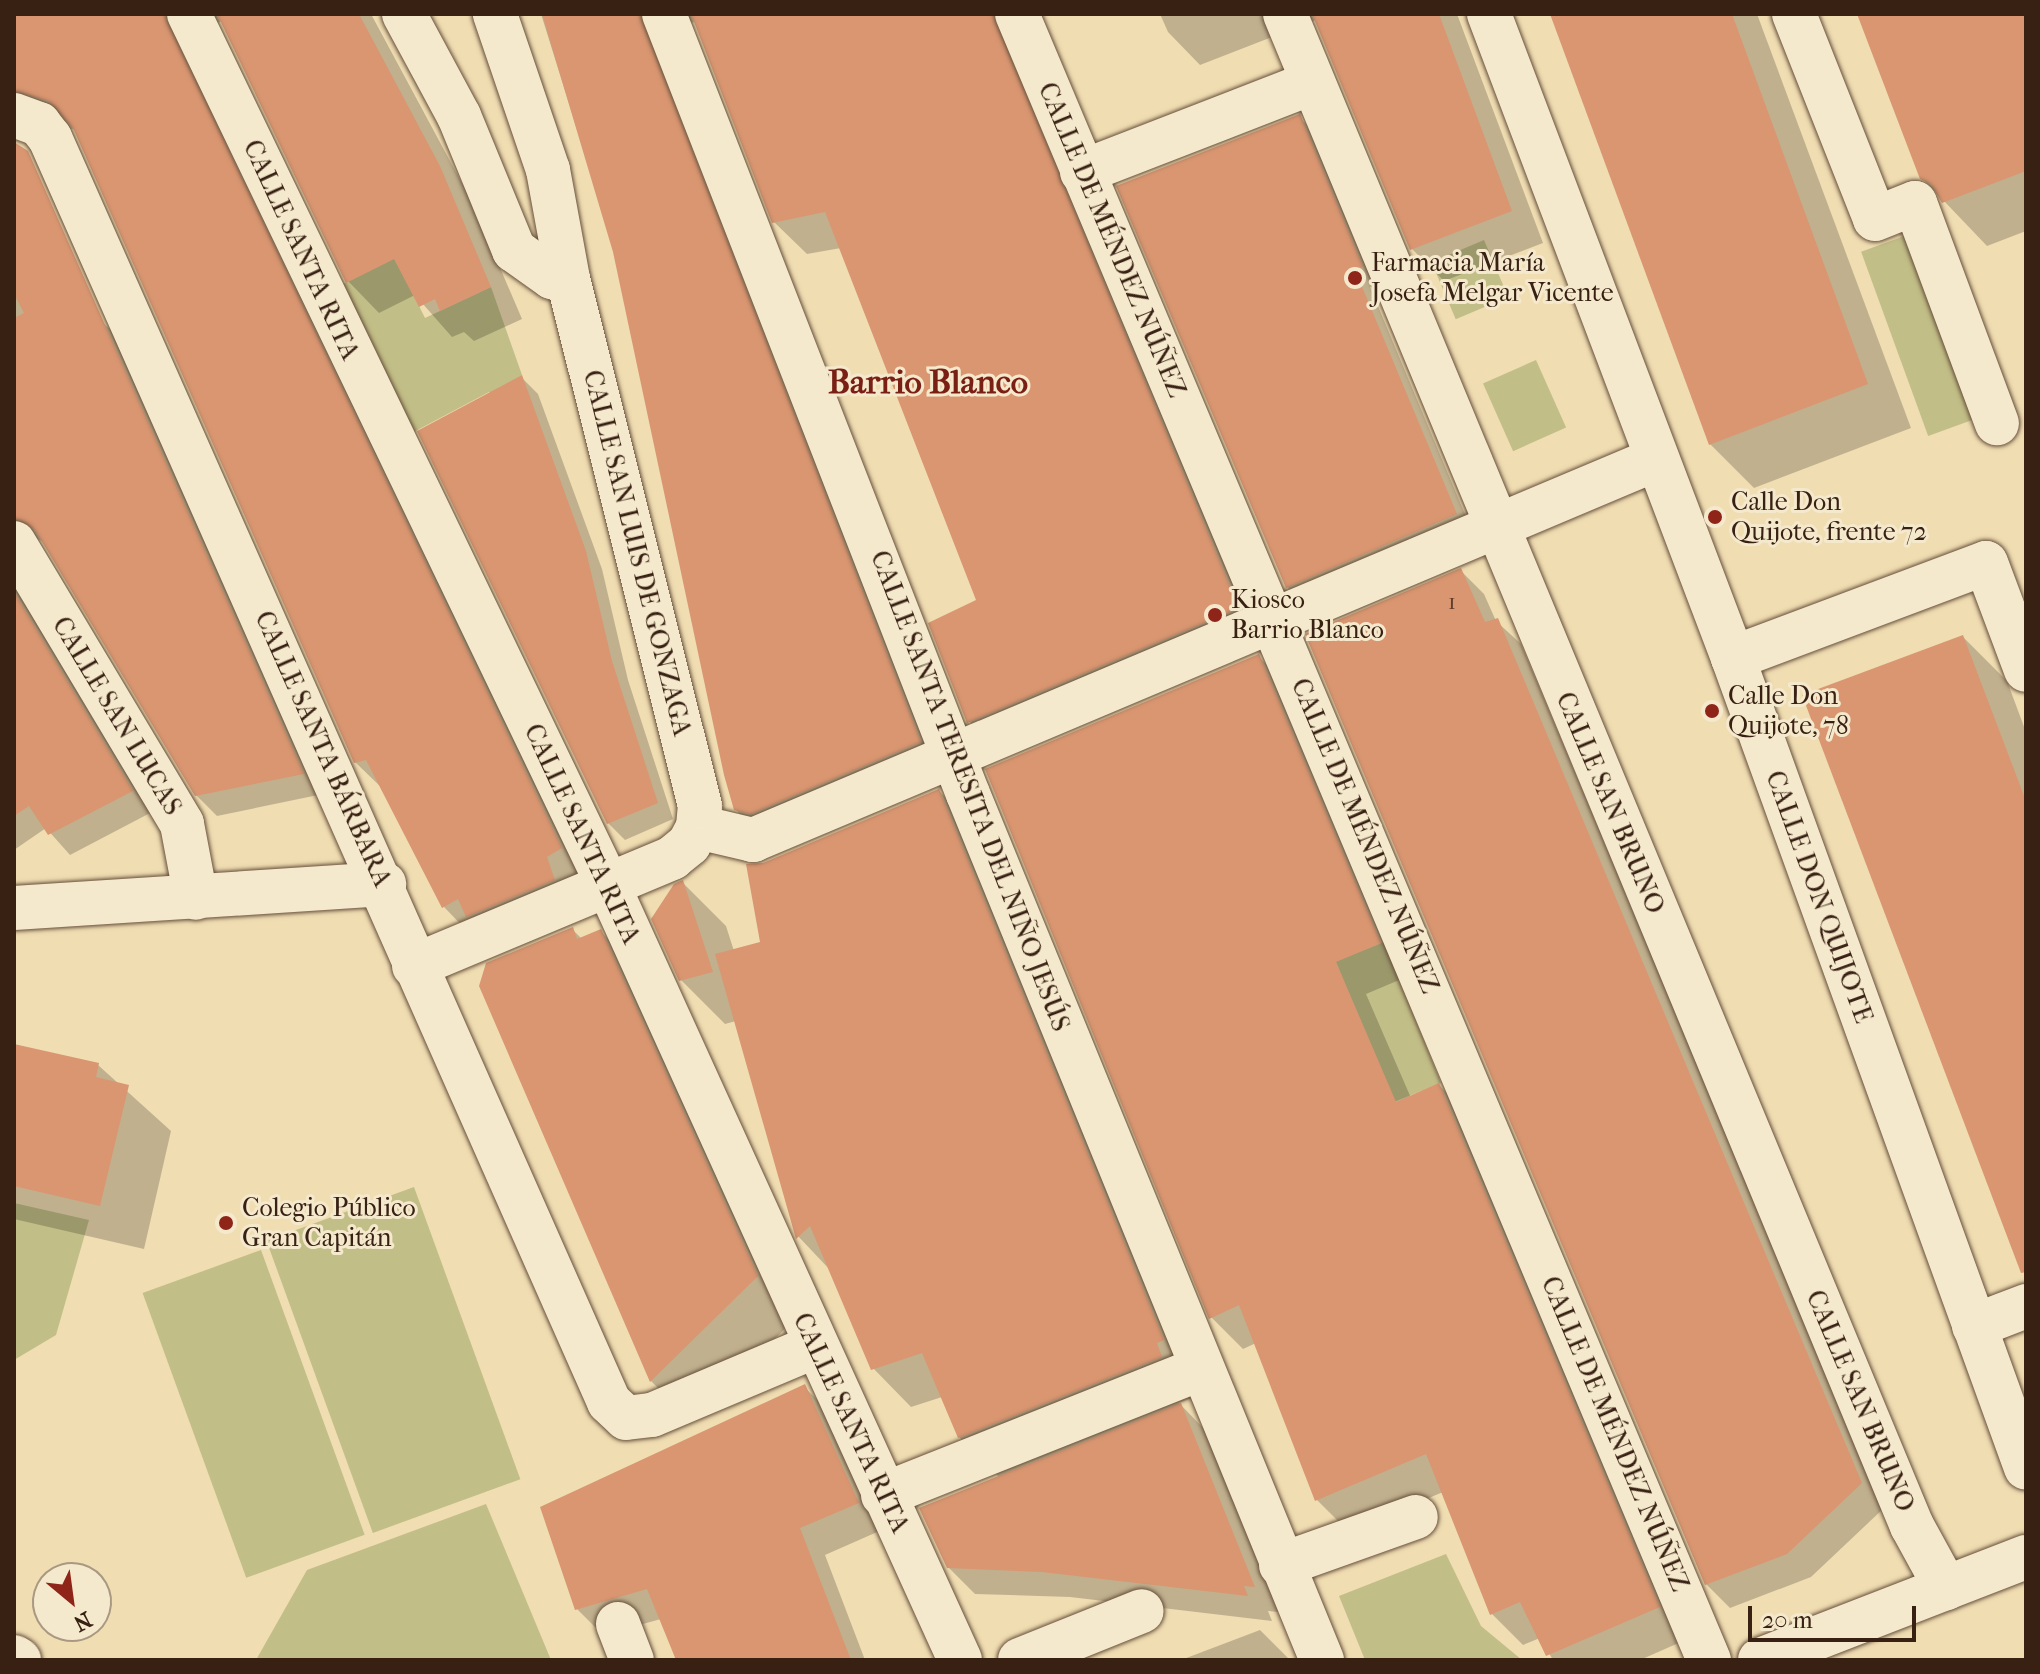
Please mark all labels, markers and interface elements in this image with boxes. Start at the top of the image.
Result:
street label: CALLE DE MÉNDEZ NÚÑEZ [1031,78,1193,402]
street label: CALLE SANTA RITA [236,135,366,365]
place label: Farmacia María Josefa Melgar Vicente [1371,247,1614,308]
marker: Farmacia María Josefa Melgar Vicente [1346,269,1364,287]
district label: Barrio Blanco [828,363,1028,403]
street label: CALLE SAN LUIS DE GONZAGA [576,367,698,739]
place label: Calle Don Quijote, frente 72 [1731,486,1927,548]
marker: Calle Don Quijote, frente 72 [1706,508,1724,526]
street label: CALLE SANTA TERESITA DEL NIÑO JESÚS [864,546,1076,1036]
place label: Kiosco Barrio Blanco [1231,584,1384,646]
house number: 1 [1448,590,1456,616]
street label: CALLE SANTA BÁRBARA [248,606,398,892]
marker: Kiosco Barrio Blanco [1206,606,1224,624]
street label: CALLE SAN LUCAS [45,611,189,821]
street label: CALLE DE MÉNDEZ NÚÑEZ [1284,674,1446,998]
place label: Calle Don Quijote, 78 [1728,680,1849,742]
street label: CALLE SAN BRUNO [1549,688,1671,918]
marker: Calle Don Quijote, 78 [1703,702,1721,720]
street label: CALLE SANTA RITA [517,719,647,949]
street label: CALLE DON QUIJOTE [1759,767,1879,1027]
place label: Colegio Público Gran Capitán [242,1192,416,1254]
marker: Colegio Público Gran Capitán [217,1214,235,1232]
street label: CALLE DE MÉNDEZ NÚÑEZ [1534,1272,1696,1596]
street label: CALLE SAN BRUNO [1799,1286,1921,1516]
street label: CALLE SANTA RITA [786,1308,916,1538]
north arrow [32,1562,112,1642]
scale bar [1752,1590,1920,1640]
text: N [69,1606,96,1637]
text: 20 m [1762,1606,1813,1634]

